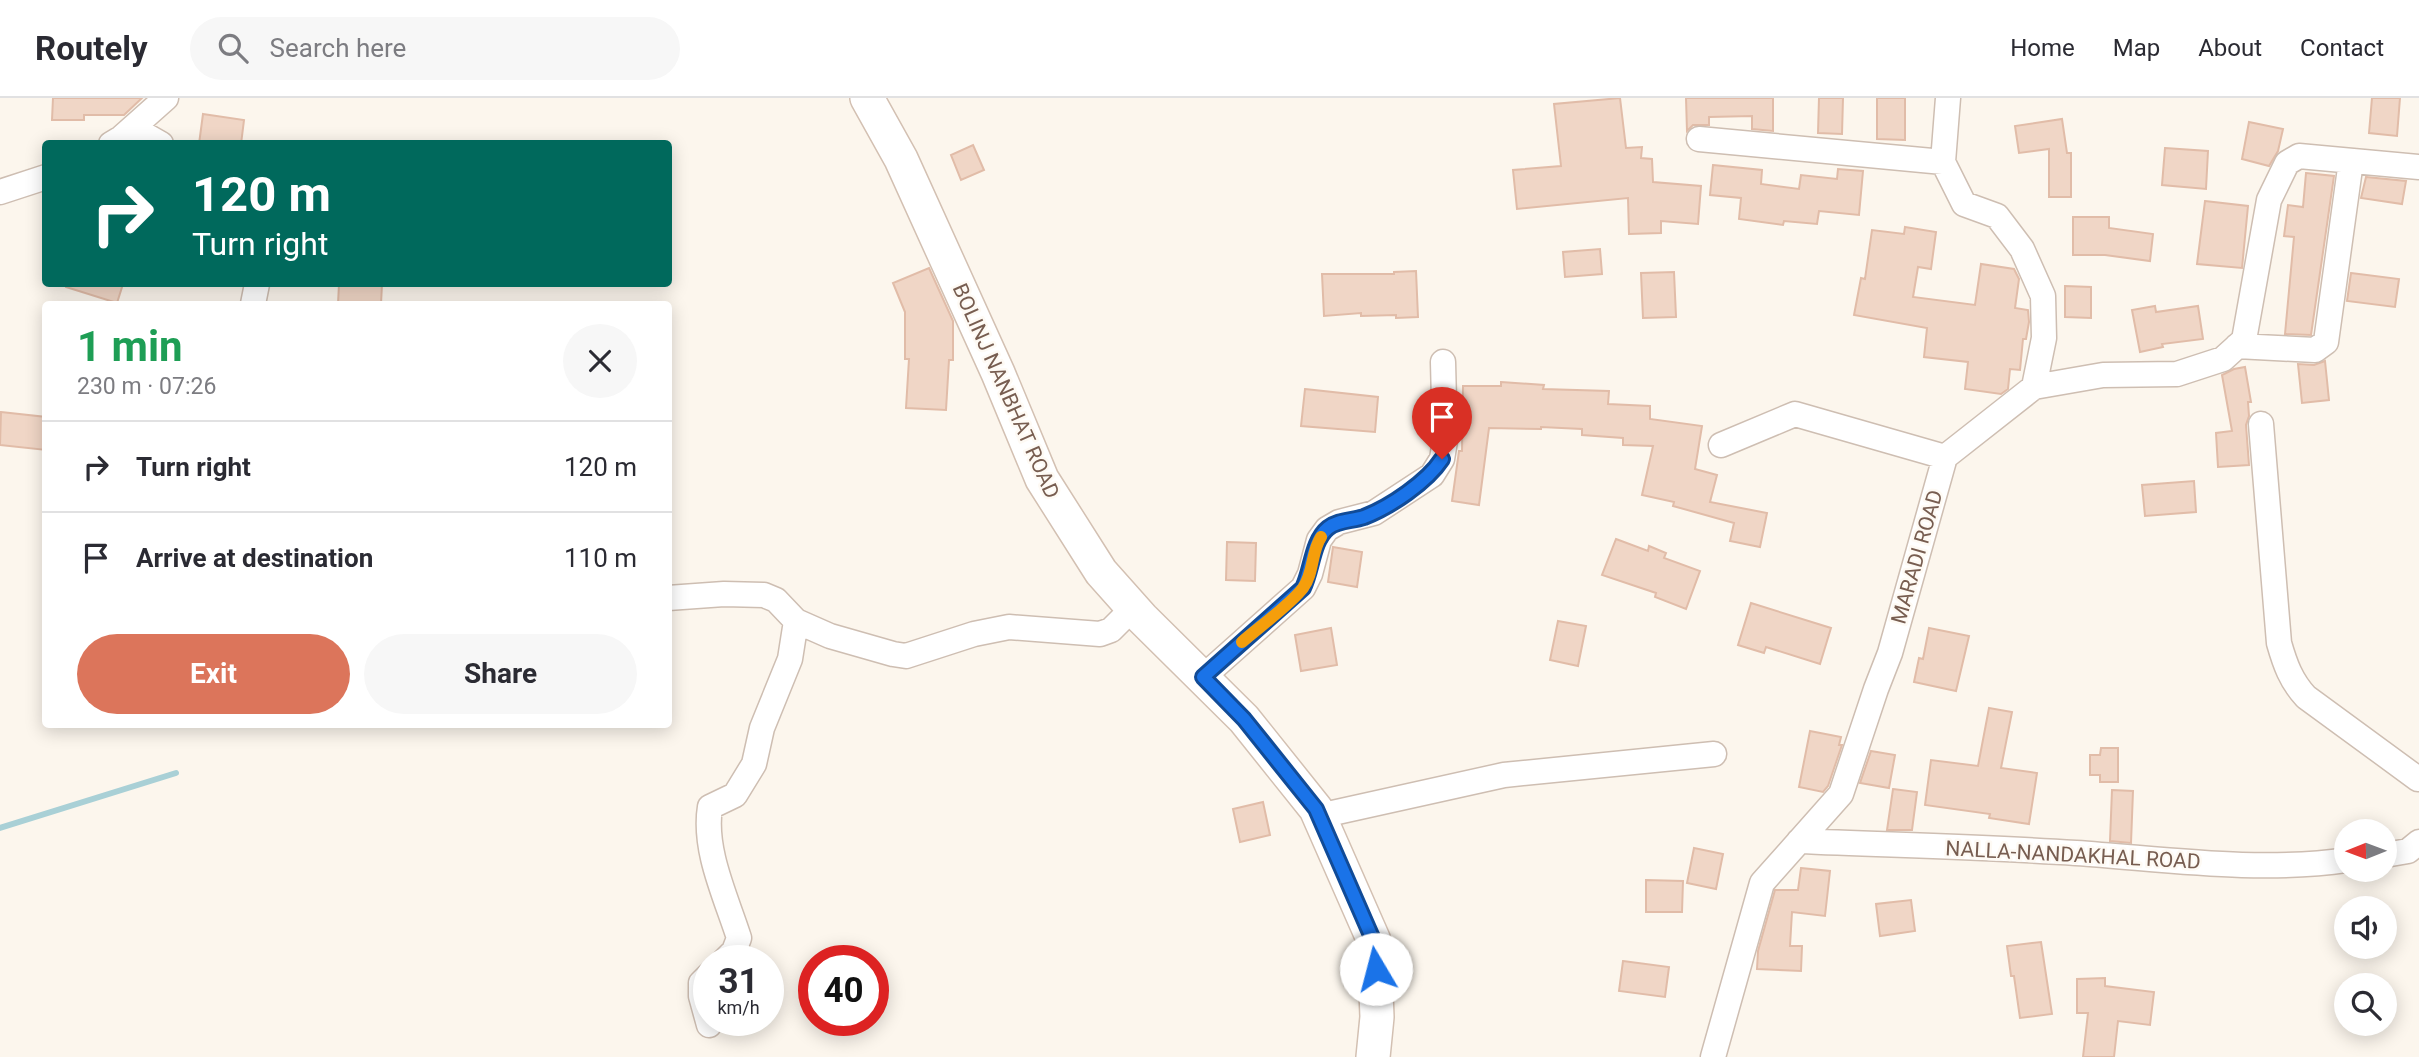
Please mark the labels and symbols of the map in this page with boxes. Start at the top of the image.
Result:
street label: BOLINJ NANBHAT ROAD [948,280,1064,502]
pin [1412,387,1472,459]
street label: MARADI ROAD [1886,487,1948,627]
north arrow [2334,819,2398,882]
street label: NALLA-NANDAKHAL ROAD [1945,836,2201,874]
position arrow [1339,932,1413,1006]
speed limit sign: 40 [798,945,889,1036]

